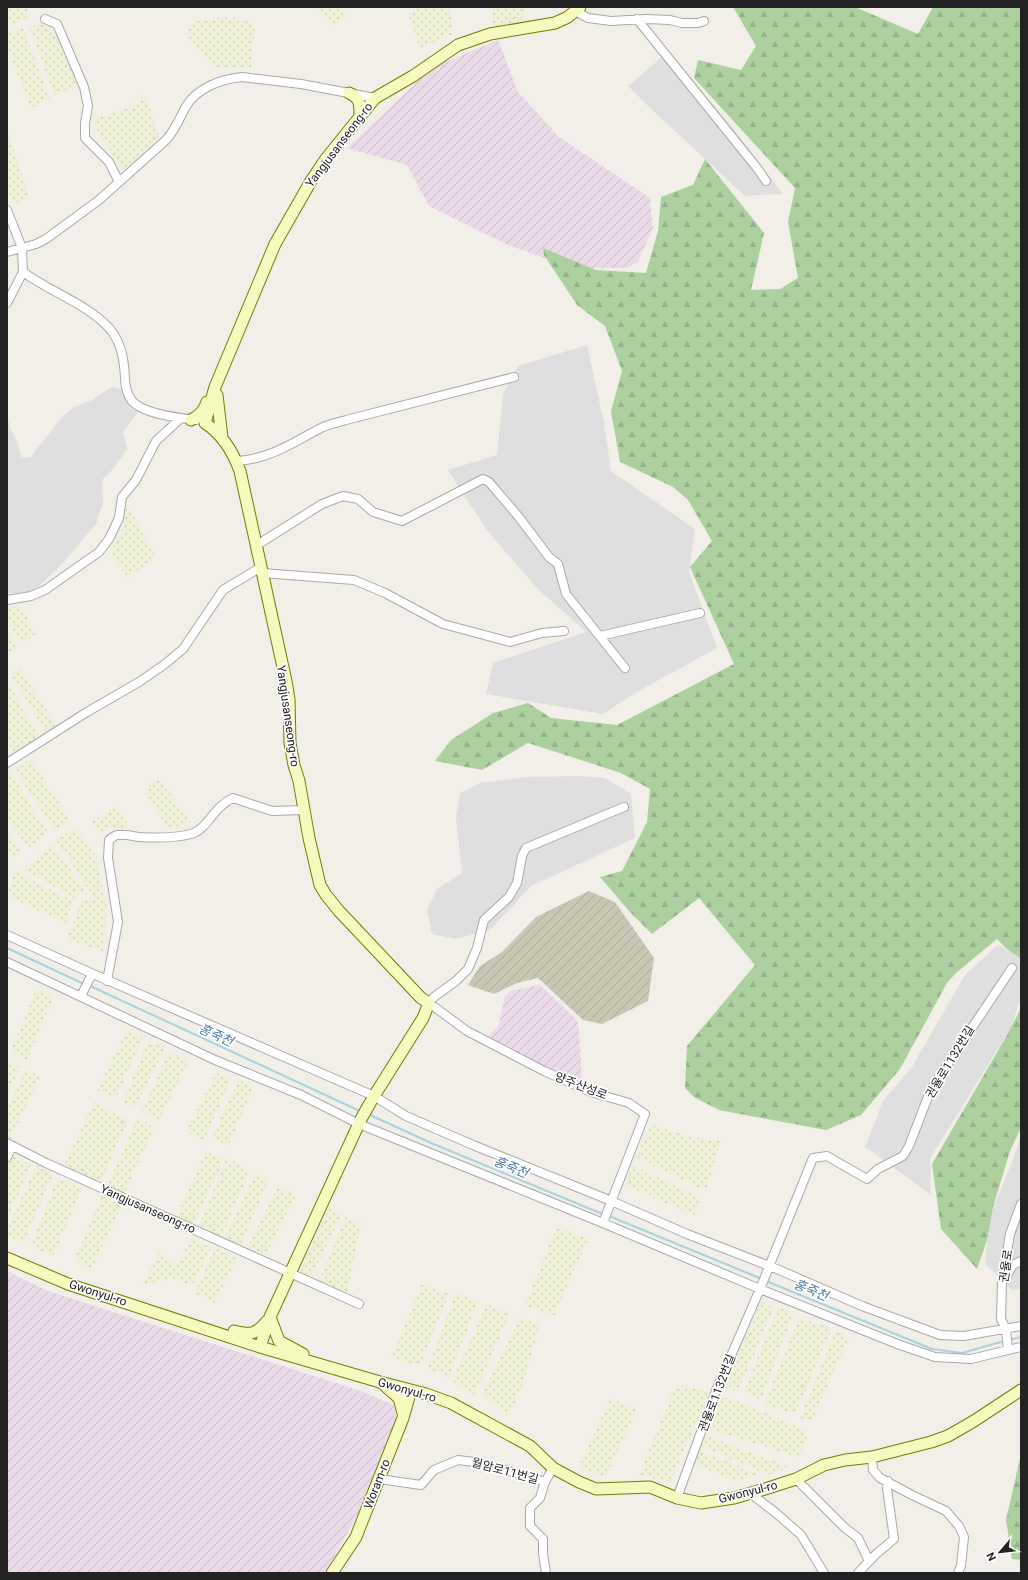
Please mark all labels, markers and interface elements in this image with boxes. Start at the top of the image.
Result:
street label: Yangjusanseong-ro [303,100,375,190]
street label: Yangjusanseong-ro [274,664,302,768]
water label: 홍죽천 [197,1021,236,1050]
street label: 권율로1132번길 [923,1023,977,1101]
street label: 양주산성로 [553,1070,609,1102]
water label: 홍죽천 [492,1153,531,1181]
street label: Yangjusanseong-ro [98,1182,198,1236]
street label: 권율로 [997,1249,1015,1283]
water label: 홍죽천 [792,1276,831,1304]
street label: Gwonyul-ro [67,1277,129,1309]
street label: 권율로1132번길 [696,1352,738,1434]
street label: Gwonyul-ro [376,1375,438,1405]
street label: 월암로11번길 [470,1455,540,1487]
street label: Woram-ro [361,1457,393,1511]
street label: Gwonyul-ro [717,1478,779,1506]
north arrow [980,1532,1020,1572]
text: N [984,1550,999,1563]

